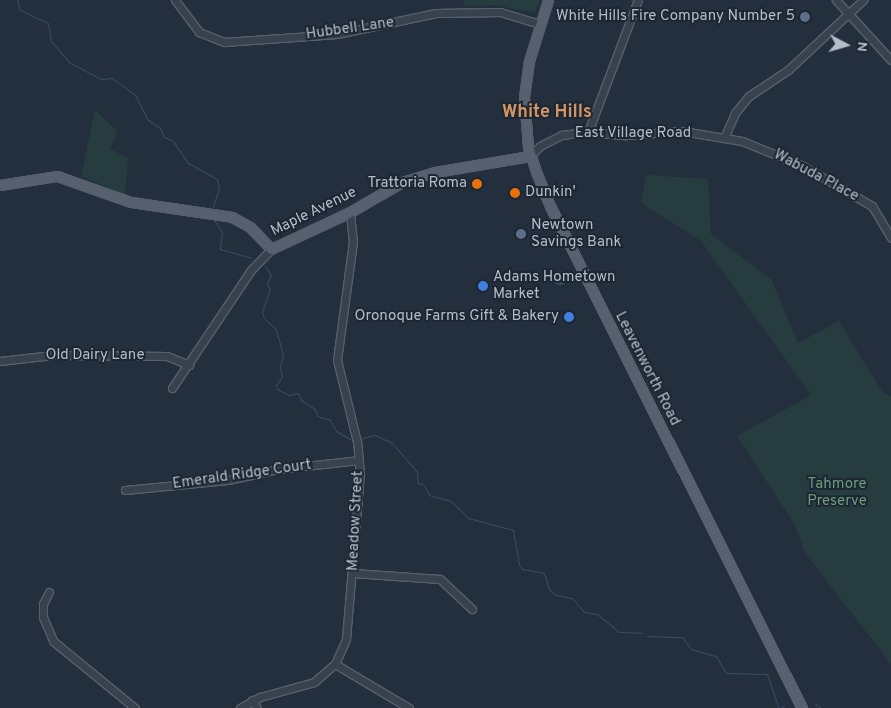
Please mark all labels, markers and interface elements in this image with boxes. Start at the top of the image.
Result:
place label: White Hills Fire Company Number 5 [556,8,795,26]
marker: White Hills Fire Company Number 5 [799,11,811,23]
street label: Hubbell Lane [305,14,395,44]
north arrow [821,20,871,70]
text: N [852,41,870,53]
district label: White Hills [502,102,592,124]
street label: East Village Road [574,125,692,143]
street label: Wabuda Place [770,146,862,206]
place label: Trattoria Roma [368,175,467,193]
marker: Trattoria Roma [471,178,483,190]
street label: Maple Avenue [268,183,360,241]
place label: Dunkin' [525,184,576,202]
marker: Dunkin' [509,187,521,199]
place label: Newtown Savings Bank [531,216,621,251]
marker: Newtown Savings Bank [515,228,527,240]
place label: Adams Hometown Market [493,268,615,303]
marker: Adams Hometown Market [477,280,489,292]
place label: Oronoque Farms Gift & Bakery [355,308,559,326]
street label: Leavenworth Road [611,309,683,429]
marker: Oronoque Farms Gift & Bakery [563,311,575,323]
street label: Old Dairy Lane [45,347,145,365]
street label: Emerald Ridge Court [171,456,313,494]
street label: Meadow Street [344,470,368,572]
park label: Tahmore Preserve [807,475,867,510]

